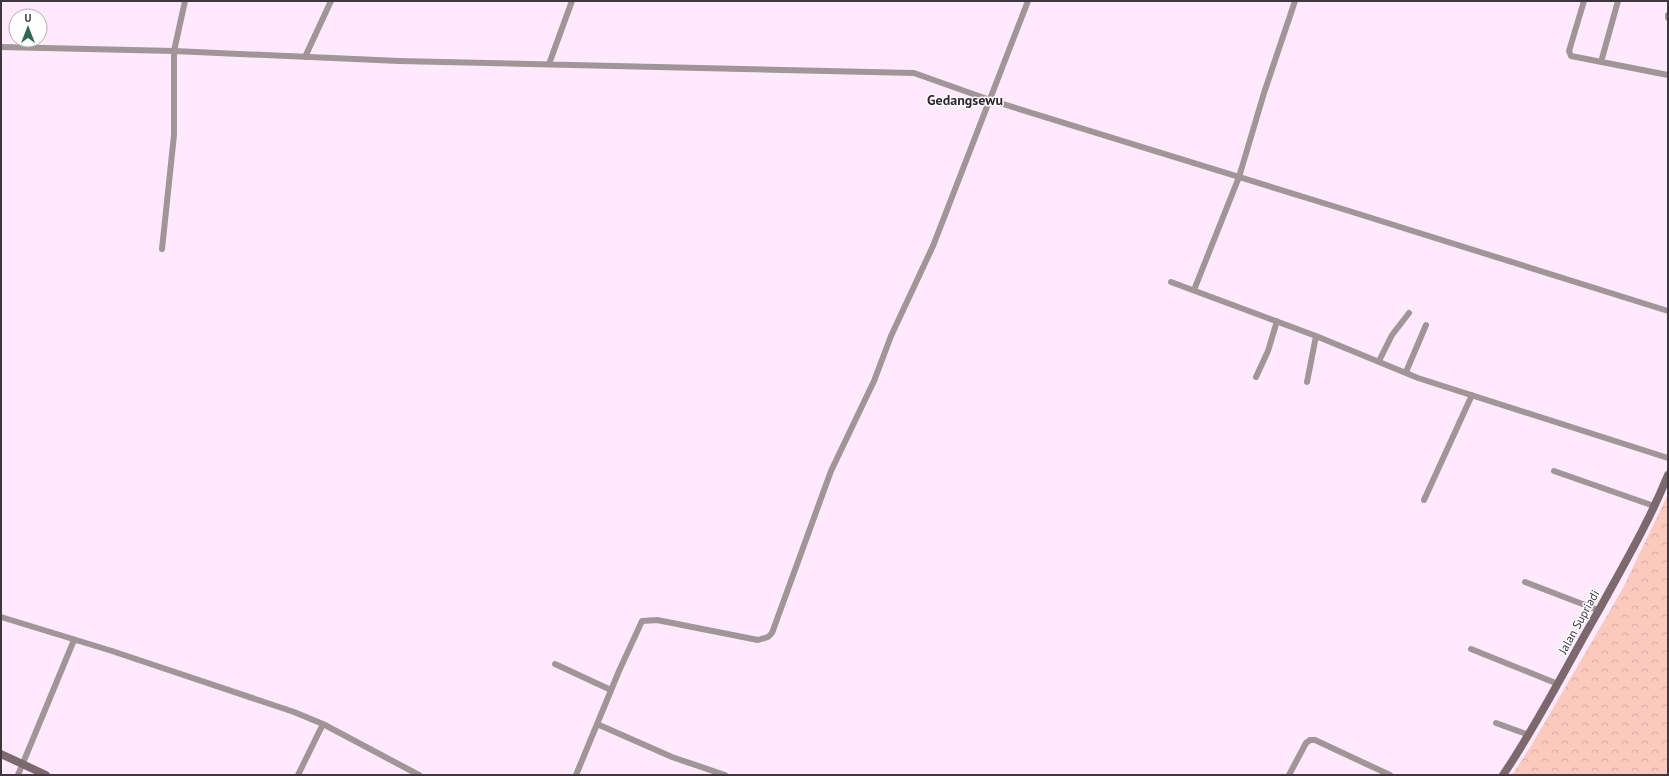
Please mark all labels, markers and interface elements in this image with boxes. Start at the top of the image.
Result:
north arrow [8,8,48,48]
text: U [25,11,32,25]
district label: Gedangsewu [927,91,1003,109]
street label: Jalan Supriadi [1554,587,1602,657]

